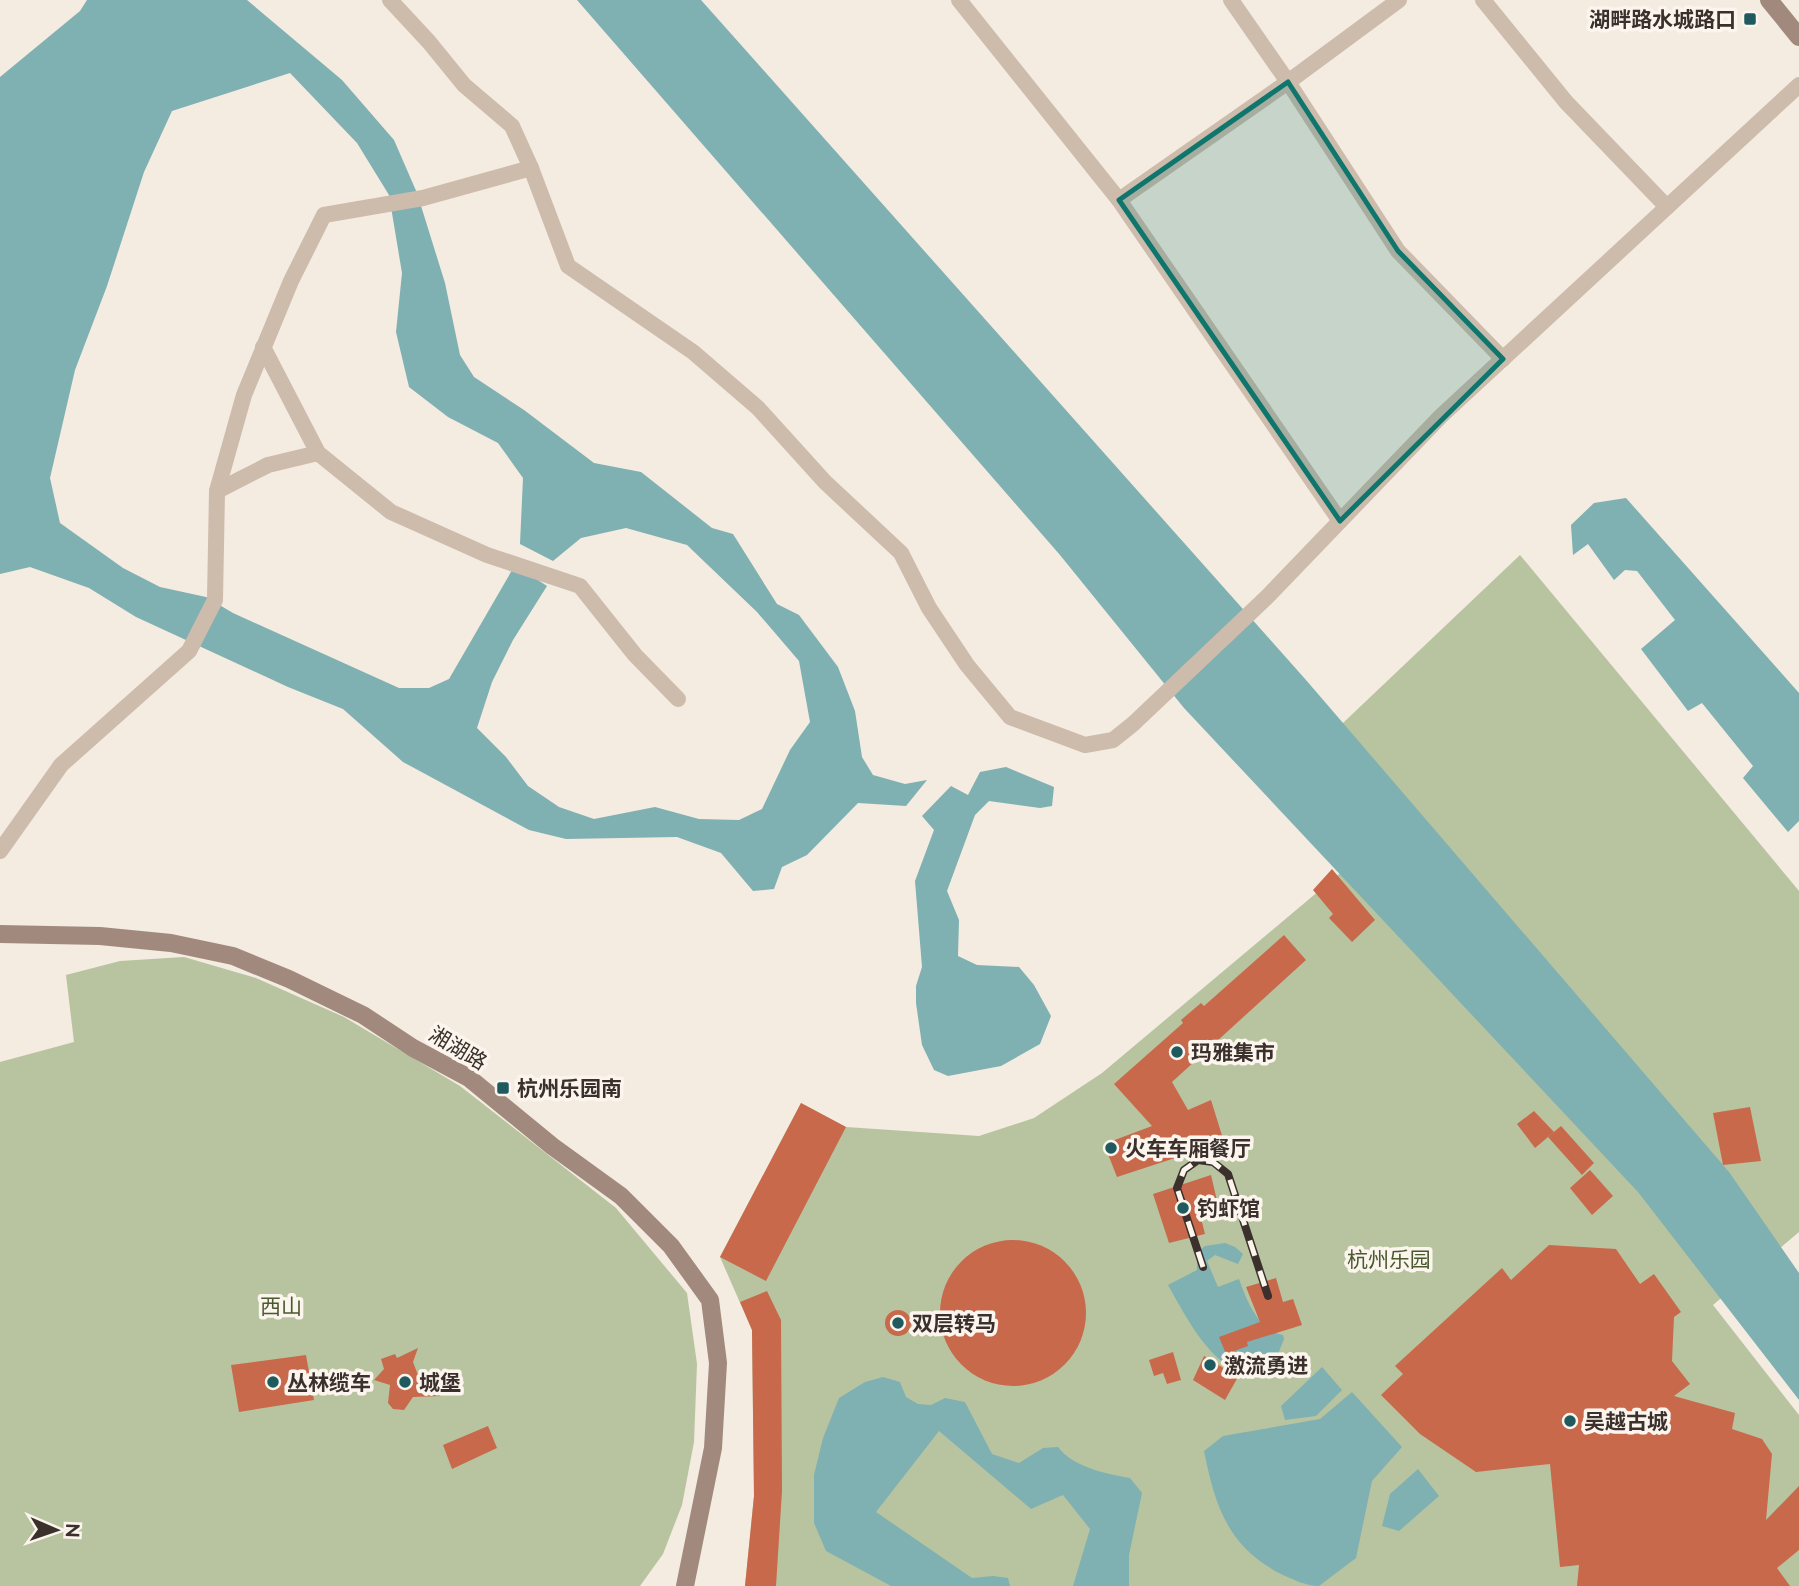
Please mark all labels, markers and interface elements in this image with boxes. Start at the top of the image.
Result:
place label: 湖畔路水城路口 [1589,7,1736,32]
marker: 湖畔路水城路口 [1742,11,1758,27]
street label: 湘湖路 [425,1021,491,1075]
place label: 玛雅集市 [1191,1040,1275,1065]
marker: 玛雅集市 [1169,1044,1185,1060]
place label: 杭州乐园南 [517,1076,622,1101]
marker: 杭州乐园南 [495,1080,511,1096]
place label: 火车车厢餐厅 [1125,1136,1251,1161]
marker: 火车车厢餐厅 [1103,1140,1119,1156]
place label: 钓虾馆 [1197,1196,1260,1221]
marker: 钓虾馆 [1175,1200,1191,1216]
park label: 杭州乐园 [1347,1247,1431,1272]
park label: 西山 [260,1294,302,1319]
place label: 双层转马 [912,1311,996,1336]
marker: 双层转马 [890,1315,906,1331]
place label: 激流勇进 [1224,1353,1308,1378]
marker: 激流勇进 [1202,1357,1218,1373]
place label: 丛林缆车 [287,1370,371,1395]
place label: 城堡 [419,1370,461,1395]
marker: 丛林缆车 [265,1374,281,1390]
marker: 城堡 [397,1374,413,1390]
place label: 吴越古城 [1584,1409,1668,1434]
marker: 吴越古城 [1562,1413,1578,1429]
north arrow [21,1495,91,1565]
text: N [62,1523,84,1538]

